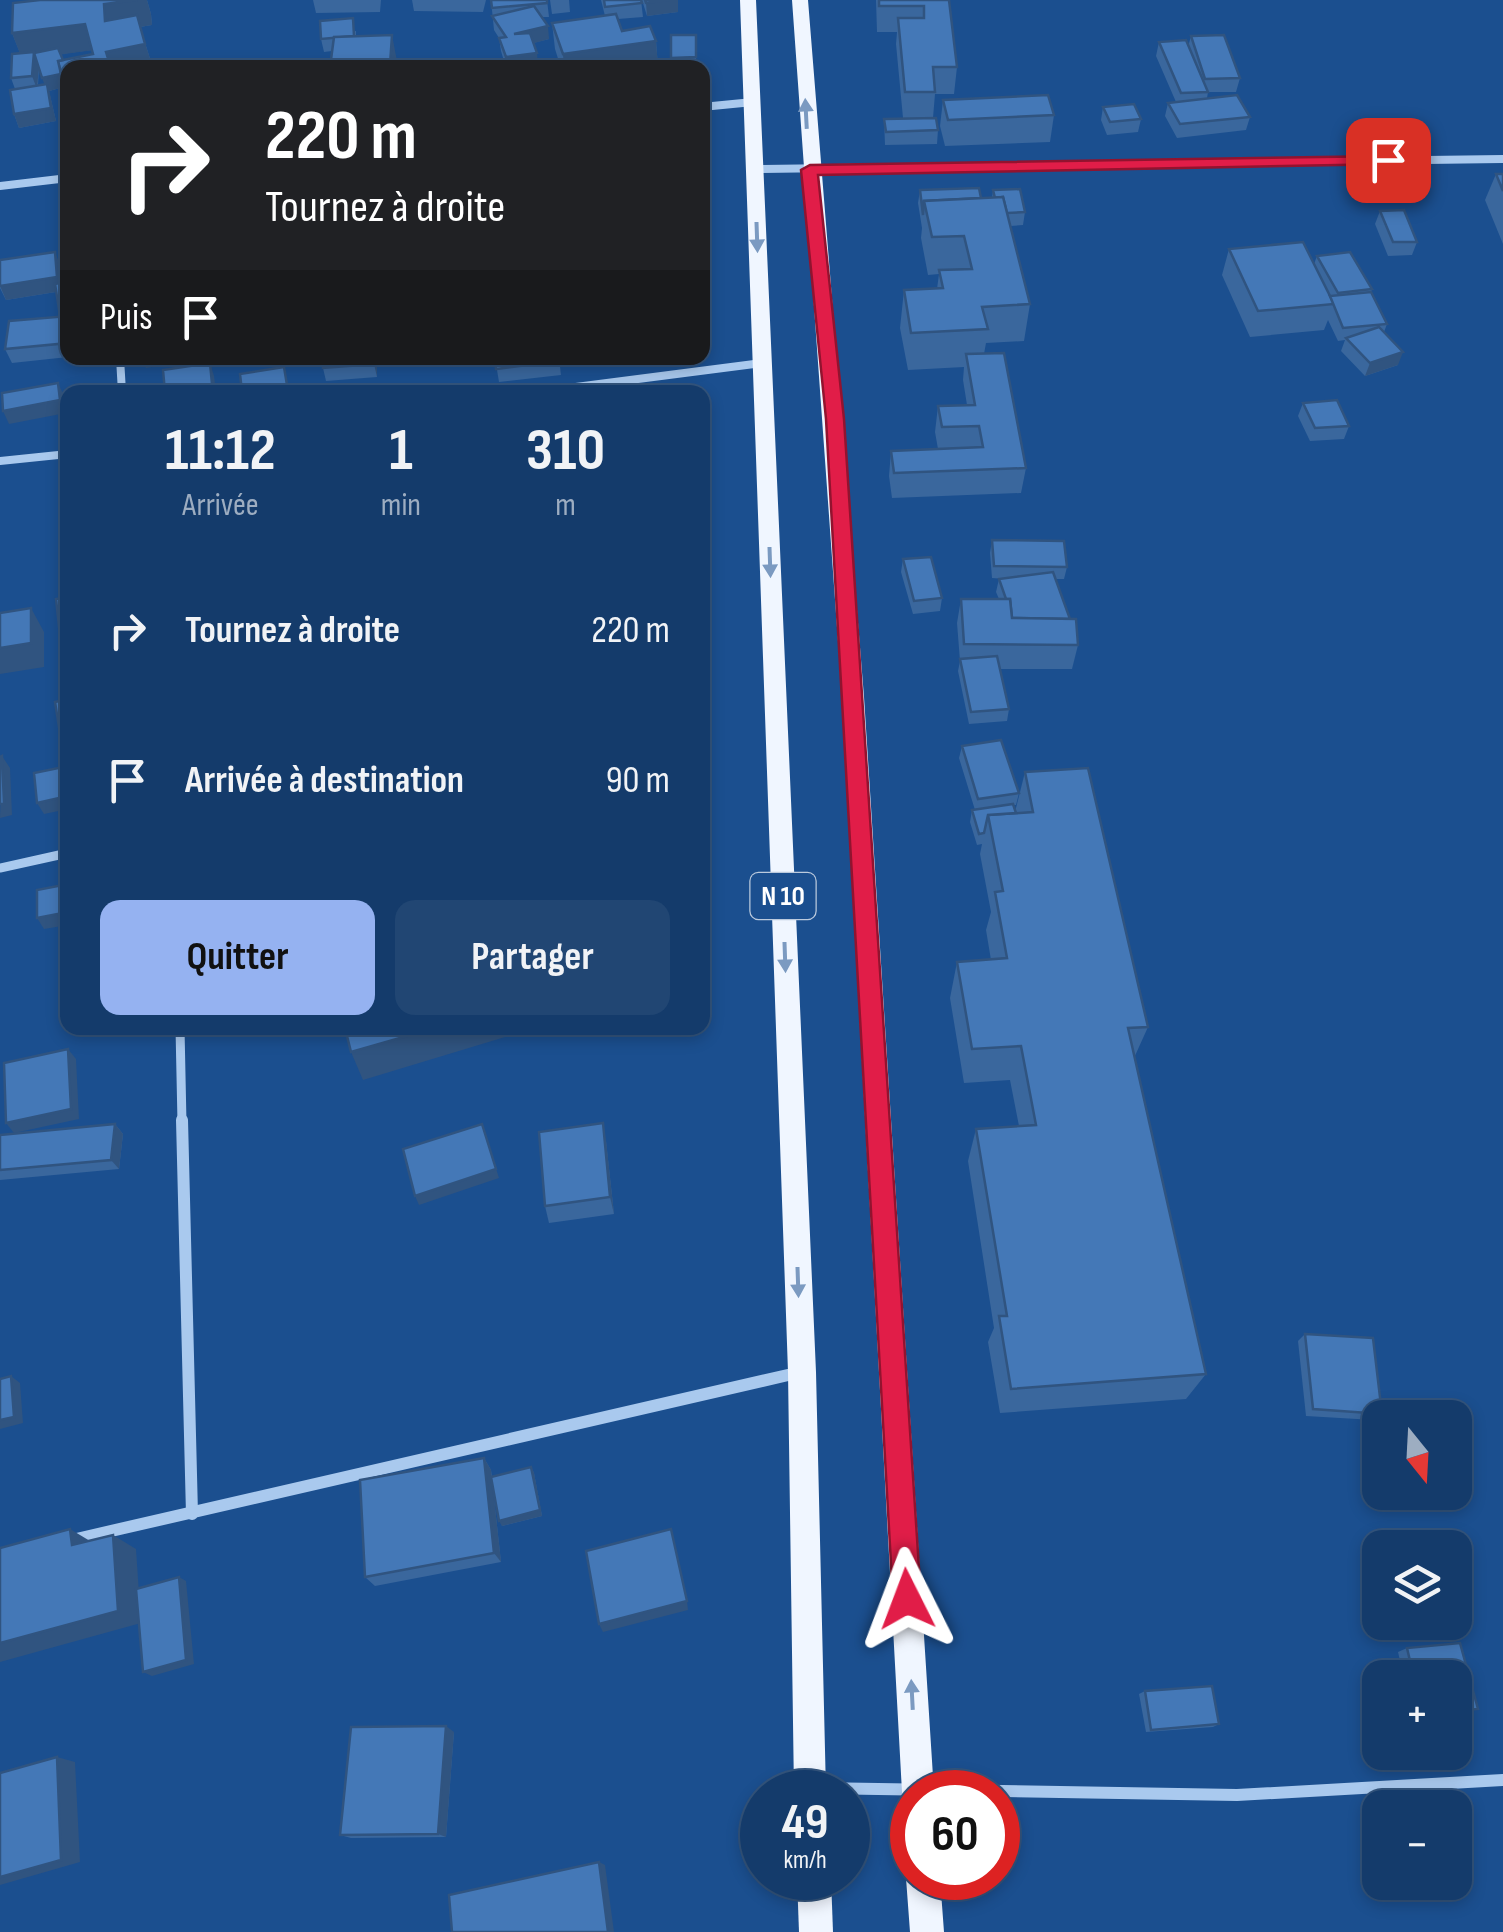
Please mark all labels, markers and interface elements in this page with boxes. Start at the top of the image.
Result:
text: 220 m [265,95,417,179]
one-way arrow [798,97,814,129]
icon: right [100,100,230,230]
pin [1346,118,1431,203]
icon: arrive [1361,133,1416,188]
text: Tournez à droite [265,180,505,235]
one-way arrow [749,222,765,254]
icon: arrive [173,290,228,345]
text: Puis [100,295,153,340]
text: 11:12 [165,415,276,487]
text: 1 [389,415,413,487]
text: 310 [526,415,605,487]
text: Arrivée [182,486,259,525]
text: min [381,486,421,525]
text: m [555,486,576,525]
one-way arrow [762,547,778,579]
icon: right [100,603,155,658]
text: Tournez à droite [185,608,400,653]
text: 220 m [591,608,670,653]
icon: arrive [100,753,155,808]
text: Arrivée à destination [185,758,464,803]
text: 90 m [606,758,670,803]
road number: N 10 [750,873,816,919]
button: Quitter [100,900,375,1015]
button: Partager [395,900,670,1015]
one-way arrow [778,941,794,973]
one-way arrow [790,1266,806,1298]
north arrow [1362,1400,1472,1510]
map controls [1362,1400,1472,1900]
button: layers [1362,1530,1472,1640]
position arrow [855,1547,959,1651]
button: + [1362,1660,1472,1770]
one-way arrow [904,1679,920,1711]
speed limit sign: 60 [890,1770,1020,1900]
button: − [1362,1790,1472,1900]
text: 49 [781,1793,829,1853]
text: km/h [783,1845,827,1876]

